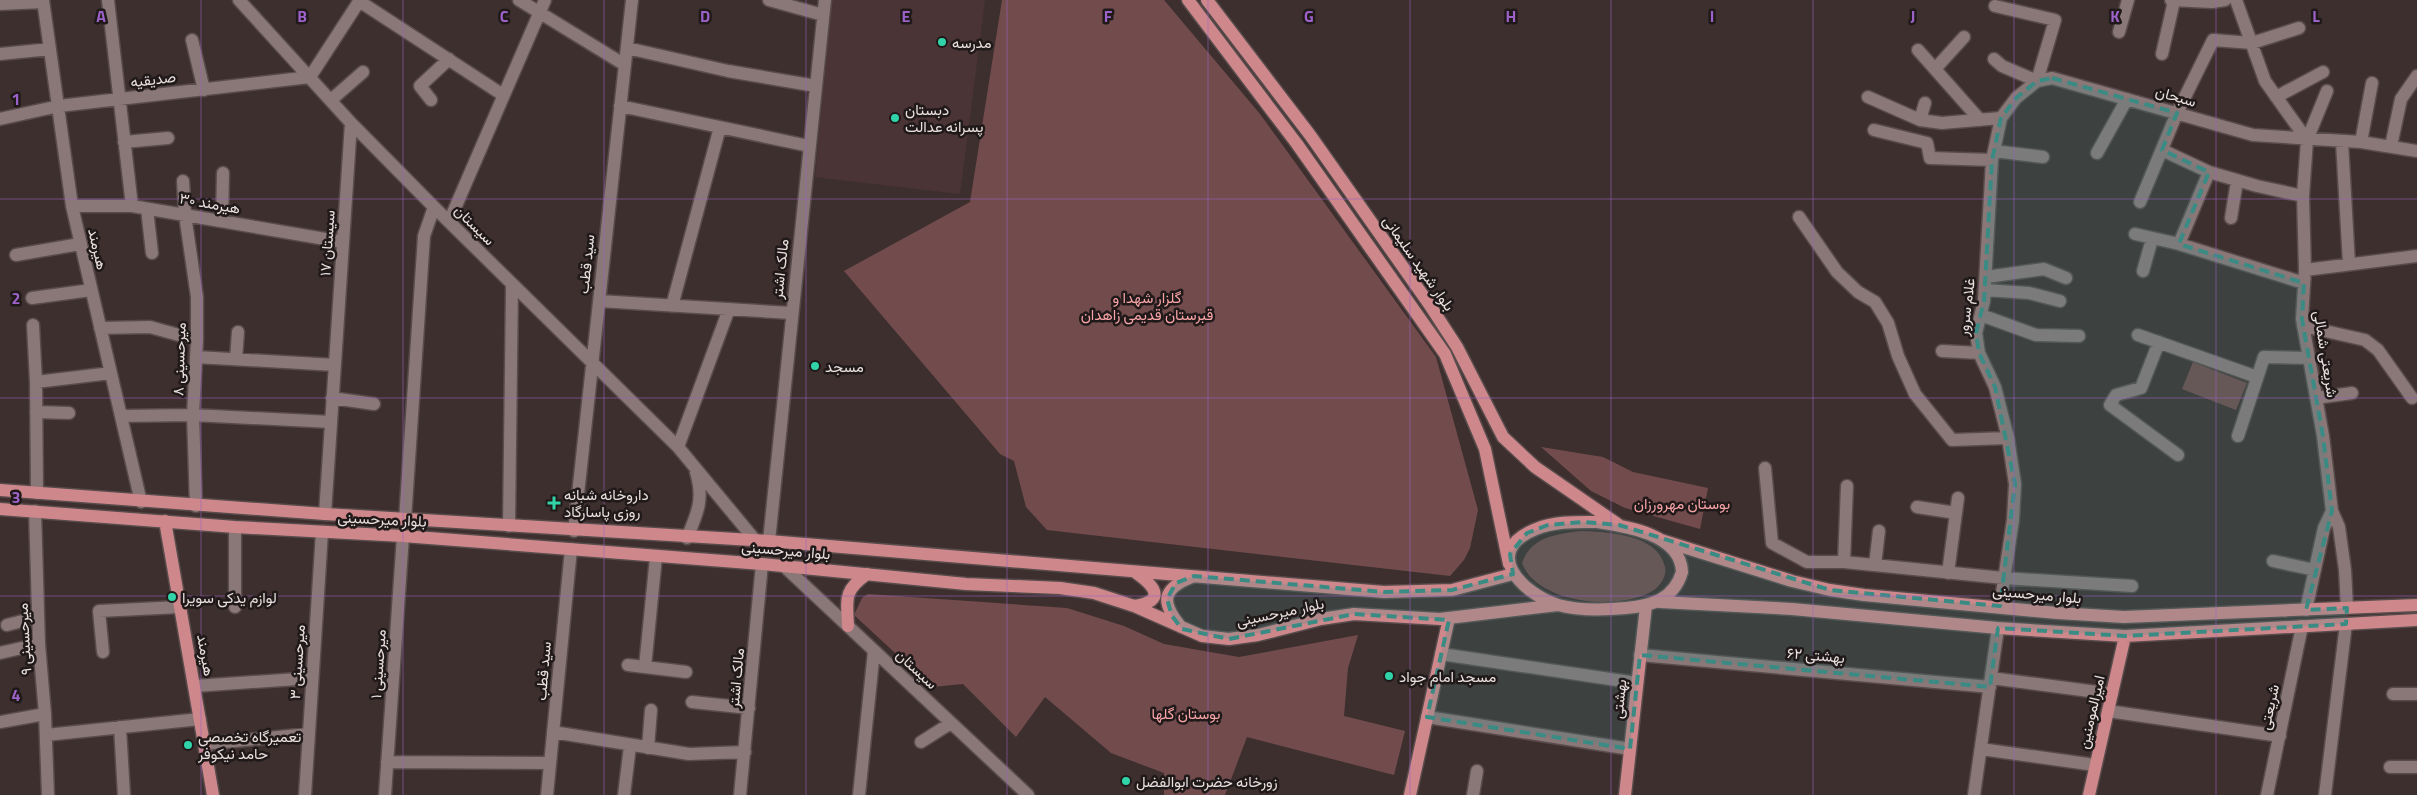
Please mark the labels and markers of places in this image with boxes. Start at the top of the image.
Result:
place label: مدرسه [952,31,992,54]
marker: مدرسه [936,36,948,48]
place label: دبستان پسرانه عدالت [905,98,983,138]
marker: دبستان پسرانه عدالت [889,112,901,124]
place label: مسجد [825,355,864,378]
marker: مسجد [809,360,821,372]
place label: داروخانه شبانه روزی پاسارگاد [564,483,649,523]
marker: داروخانه شبانه روزی پاسارگاد [548,497,560,509]
place label: لوازم یدکی سویرا [182,586,277,609]
marker: لوازم یدکی سویرا [166,591,178,603]
place label: مسجد امام جواد [1399,665,1496,688]
marker: مسجد امام جواد [1383,670,1395,682]
place label: تعمیرگاه تخصصی حامد نیکوفر [197,725,302,765]
marker: تعمیرگاه تخصصی حامد نیکوفر [182,739,194,751]
place label: زورخانه حضرت ابوالفضل [1136,770,1278,793]
marker: زورخانه حضرت ابوالفضل [1120,775,1132,787]

